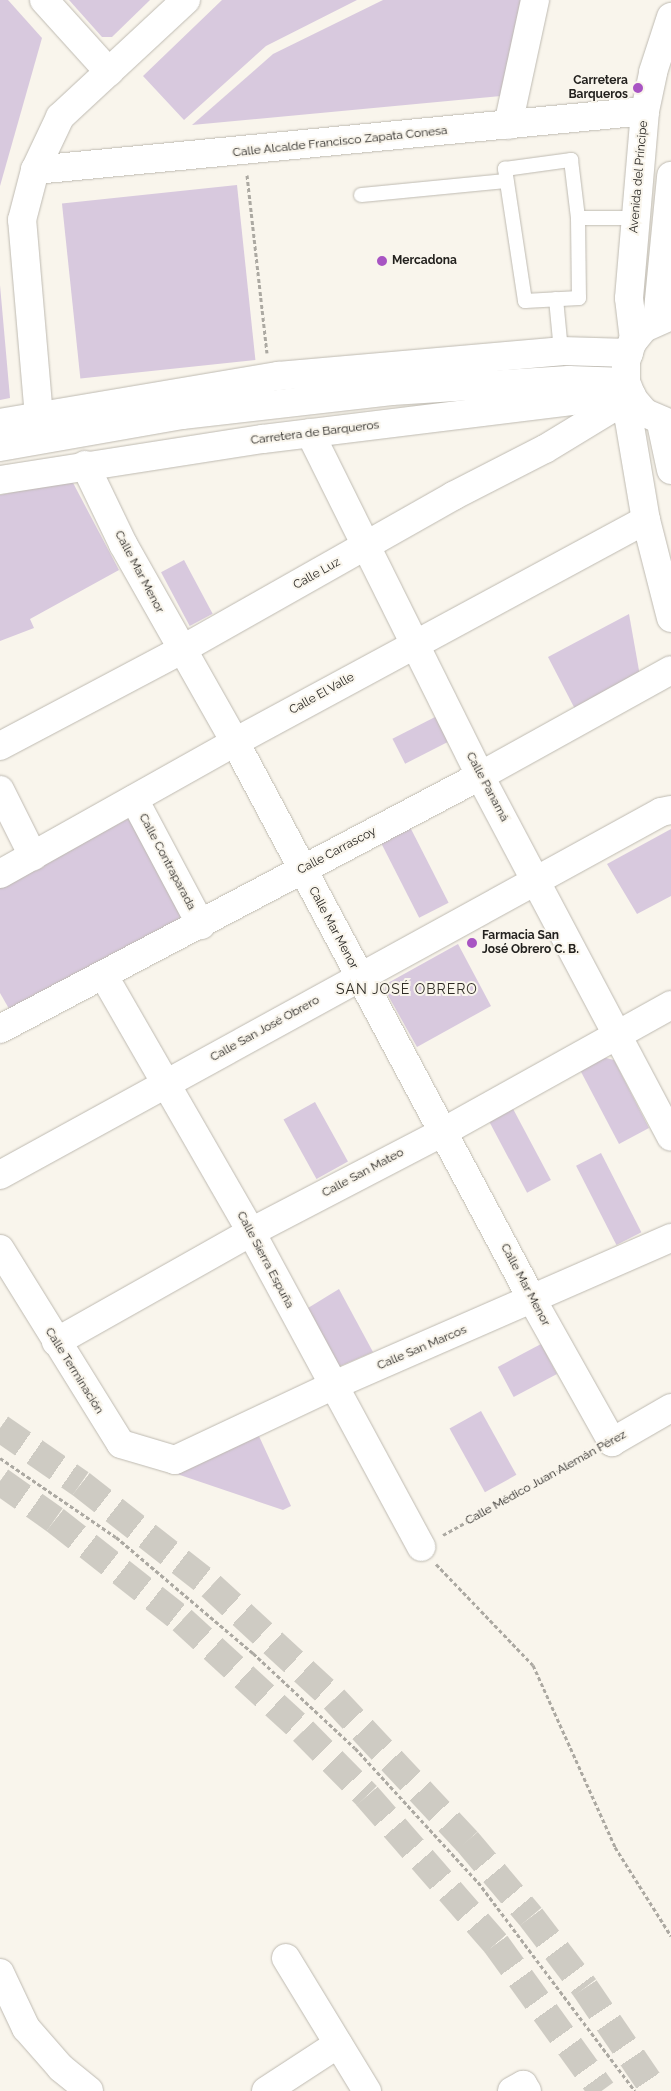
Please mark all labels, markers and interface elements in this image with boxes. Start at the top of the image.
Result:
place label: Carretera Barqueros [568,74,628,102]
marker: Carretera Barqueros [632,82,644,94]
street label: Avenida del Príncipe [627,120,651,234]
street label: Calle Alcalde Francisco Zapata Conesa [232,124,448,160]
place label: Mercadona [392,254,457,268]
marker: Mercadona [376,255,388,267]
street label: Carretera de Barqueros [250,418,380,448]
street label: Calle Mar Menor [111,528,167,616]
street label: Calle Luz [291,555,343,593]
street label: Calle El Valle [287,670,357,718]
street label: Calle Panamá [463,750,511,824]
street label: Calle Contraparada [135,811,199,913]
street label: Calle Carrascoy [295,824,379,878]
street label: Calle Mar Menor [305,884,361,972]
place label: Farmacia San José Obrero C. B. [482,929,579,957]
marker: Farmacia San José Obrero C. B. [466,937,478,949]
district label: SAN JOSÉ OBRERO [334,981,480,997]
street label: Calle San José Obrero [208,993,322,1065]
street label: Calle San Mateo [320,1145,406,1201]
street label: Calle Sierra Espuña [233,1209,297,1311]
street label: Calle Mar Menor [497,1241,553,1329]
street label: Calle San Marcos [375,1323,469,1373]
street label: Calle Terminación [42,1325,106,1417]
street label: Calle Médico Juan Alemán Pérez [463,1427,629,1529]

